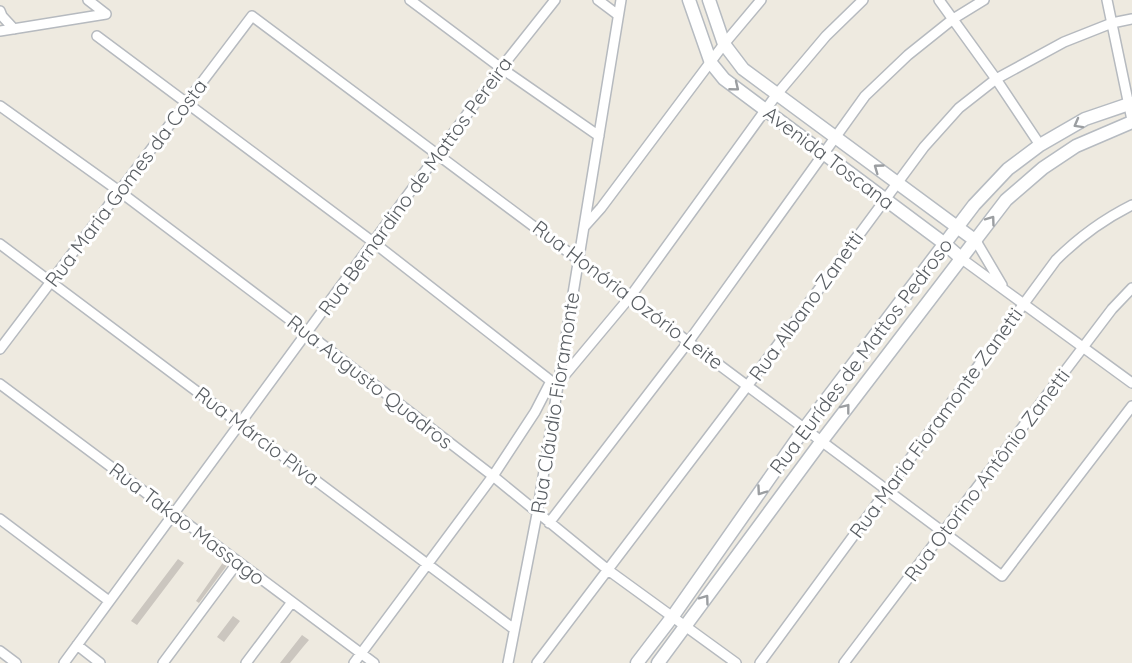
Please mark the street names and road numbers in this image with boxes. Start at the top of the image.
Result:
street label: Rua Bernardino de Mattos Pereira [312,51,517,320]
street label: Rua Maria Gomes da Costa [39,74,212,292]
street label: Avenida Toscana [759,100,900,215]
street label: Rua Honória Ozório Leite [528,215,729,375]
street label: Rua Albano Zanetti [743,226,868,385]
street label: Rua Eurídes de Mattos Pedroso [764,233,957,479]
street label: Rua Cláudio Fioramonte [525,290,584,516]
street label: Rua Maria Fioramonte Zanetti [844,303,1028,543]
street label: Rua Augusto Quadros [283,309,458,454]
street label: Rua Otorino Antônio Zanetti [898,363,1075,586]
street label: Rua Márcio Piva [190,381,324,490]
street label: Rua Takao Massago [105,457,270,590]

